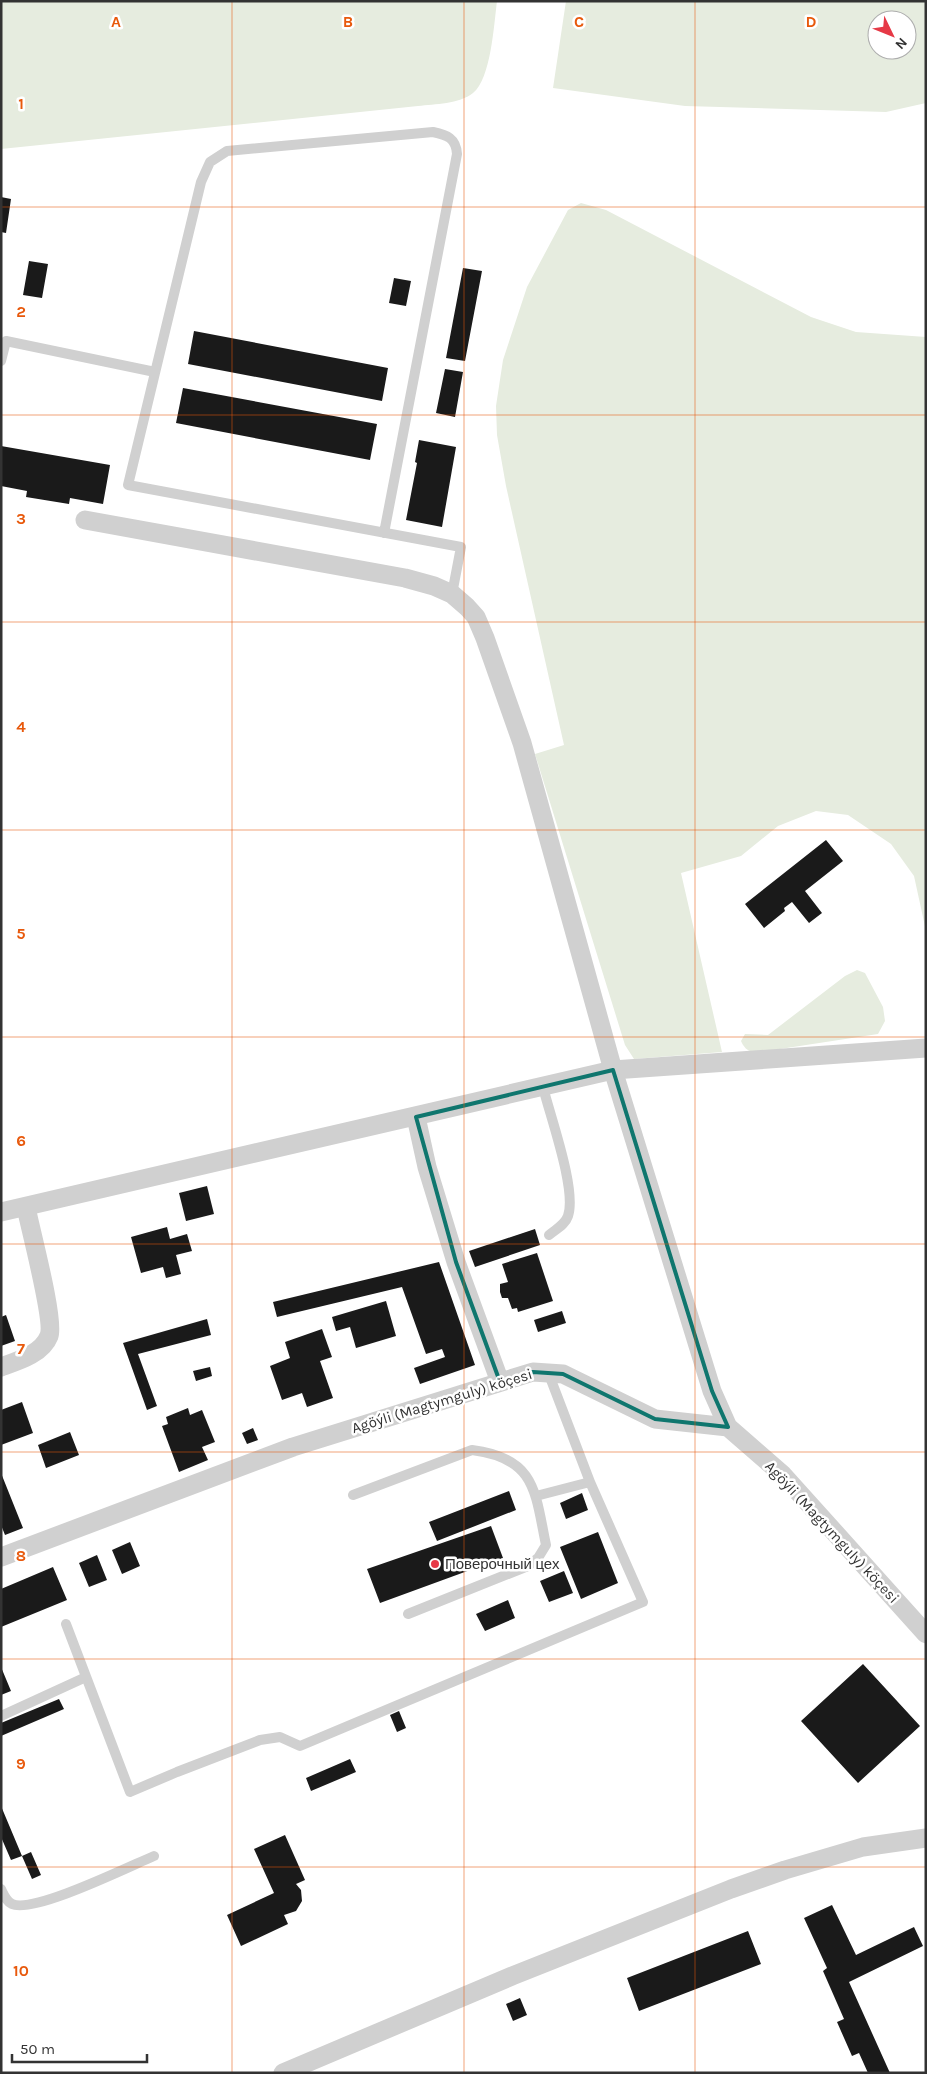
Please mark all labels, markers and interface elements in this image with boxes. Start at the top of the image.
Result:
north arrow [867,10,917,60]
text: A [111,12,121,31]
text: B [343,12,353,31]
text: C [574,12,584,31]
text: D [806,12,817,31]
text: N [891,34,911,53]
text: 1 [18,94,24,113]
text: 2 [16,302,26,321]
text: 3 [16,509,26,528]
text: 4 [16,717,26,736]
text: 5 [16,924,26,943]
text: 6 [16,1131,26,1150]
text: 7 [17,1339,25,1358]
street label: Agöýli (Magtymguly) köçesi [349,1365,535,1437]
street label: Agöýli (Magtymguly) köçesi [761,1457,903,1607]
text: 8 [16,1546,26,1565]
place label: Поверочный цех [445,1555,560,1573]
marker: Поверочный цех [429,1558,441,1570]
text: 9 [16,1754,26,1773]
text: 10 [13,1961,29,1980]
scale bar [12,2032,148,2064]
text: 50 m [20,2040,55,2058]

